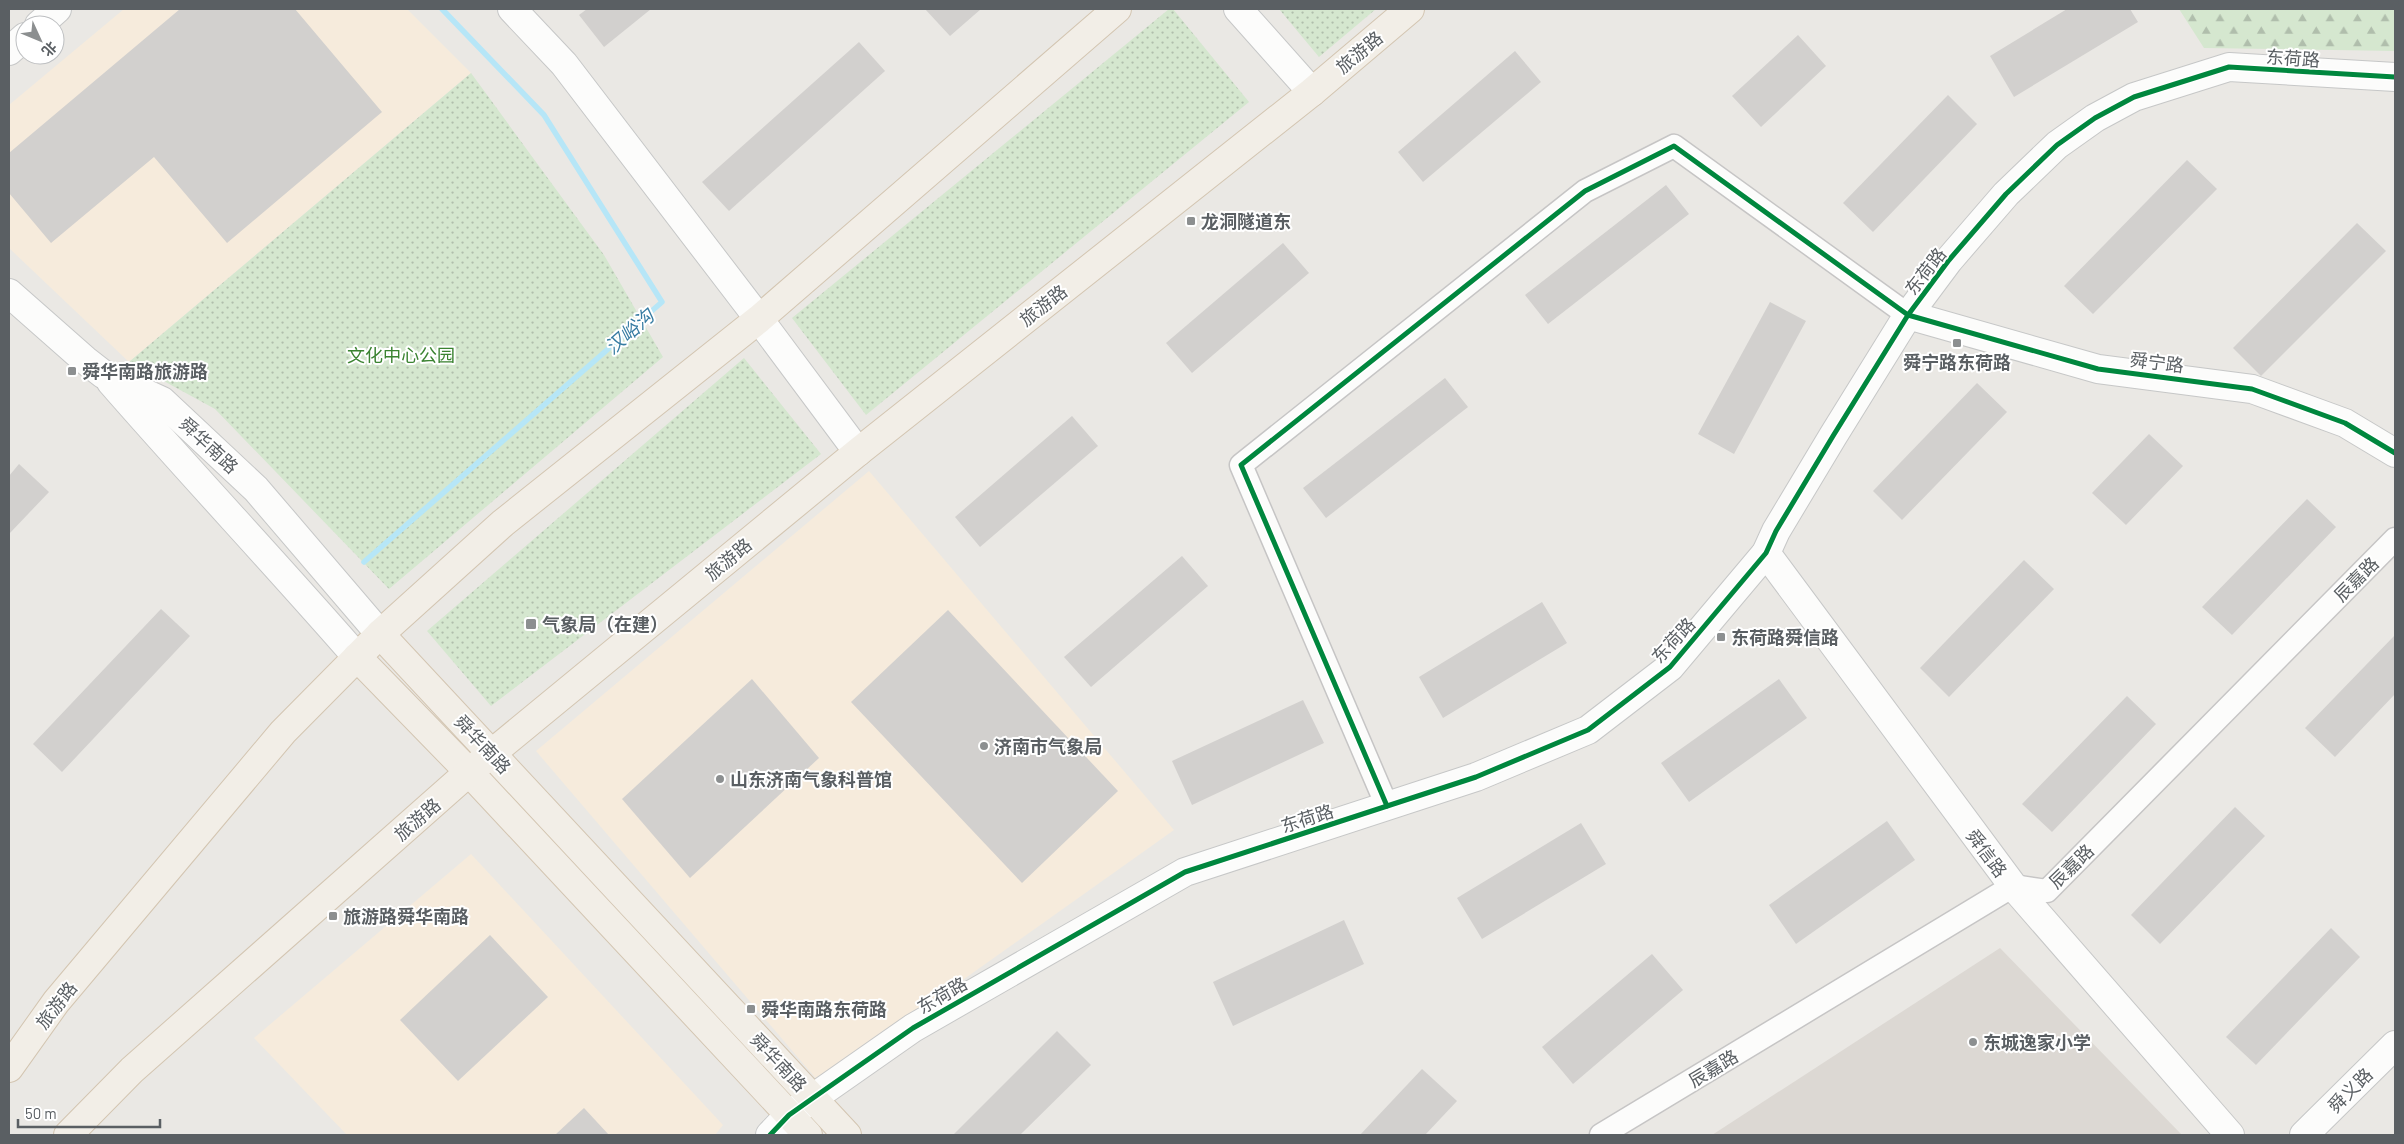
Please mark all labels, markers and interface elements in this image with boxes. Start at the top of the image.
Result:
north arrow [15,15,65,65]
street label: 旅游路 [1331,26,1387,78]
text: 北 [39,38,61,60]
street label: 东荷路 [2265,45,2321,71]
place label: 龙洞隧道东 [1201,210,1291,232]
marker: 龙洞隧道东 [1185,215,1197,227]
street label: 东荷路 [1900,243,1950,299]
street label: 旅游路 [1015,280,1071,330]
water label: 汉峪沟 [600,302,660,358]
marker: 舜宁路东荷路 [1951,337,1963,349]
park label: 文化中心公园 [347,344,455,366]
street label: 舜宁路 [2129,348,2185,376]
place label: 舜宁路东荷路 [1903,351,2011,373]
place label: 舜华南路旅游路 [82,360,208,382]
marker: 舜华南路旅游路 [66,365,78,377]
street label: 舜华南路 [175,412,243,478]
street label: 旅游路 [700,533,756,585]
street label: 辰嘉路 [2329,552,2383,606]
place label: 气象局（在建） [542,613,668,635]
street label: 东荷路 [1647,613,1699,667]
marker: 气象局（在建） [524,617,538,631]
place label: 东荷路舜信路 [1731,626,1839,648]
marker: 东荷路舜信路 [1715,631,1727,643]
street label: 舜华南路 [450,710,516,778]
place label: 济南市气象局 [994,735,1102,757]
marker: 济南市气象局 [978,740,990,752]
place label: 山东济南气象科普馆 [730,768,892,790]
marker: 山东济南气象科普馆 [714,773,726,785]
street label: 旅游路 [389,793,445,845]
street label: 东荷路 [1278,799,1336,837]
street label: 舜信路 [1962,825,2012,881]
street label: 辰嘉路 [2044,839,2098,893]
place label: 旅游路舜华南路 [343,905,469,927]
marker: 旅游路舜华南路 [327,910,339,922]
street label: 东荷路 [913,972,971,1018]
street label: 旅游路 [31,977,81,1033]
place label: 舜华南路东荷路 [761,998,887,1020]
marker: 舜华南路东荷路 [745,1003,757,1015]
street label: 舜华南路 [746,1028,812,1096]
place label: 东城逸家小学 [1983,1031,2091,1053]
marker: 东城逸家小学 [1967,1036,1979,1048]
street label: 辰嘉路 [1684,1045,1742,1091]
street label: 舜义路 [2323,1063,2377,1117]
scale bar [18,1096,160,1128]
text: 50 m [25,1104,57,1122]

